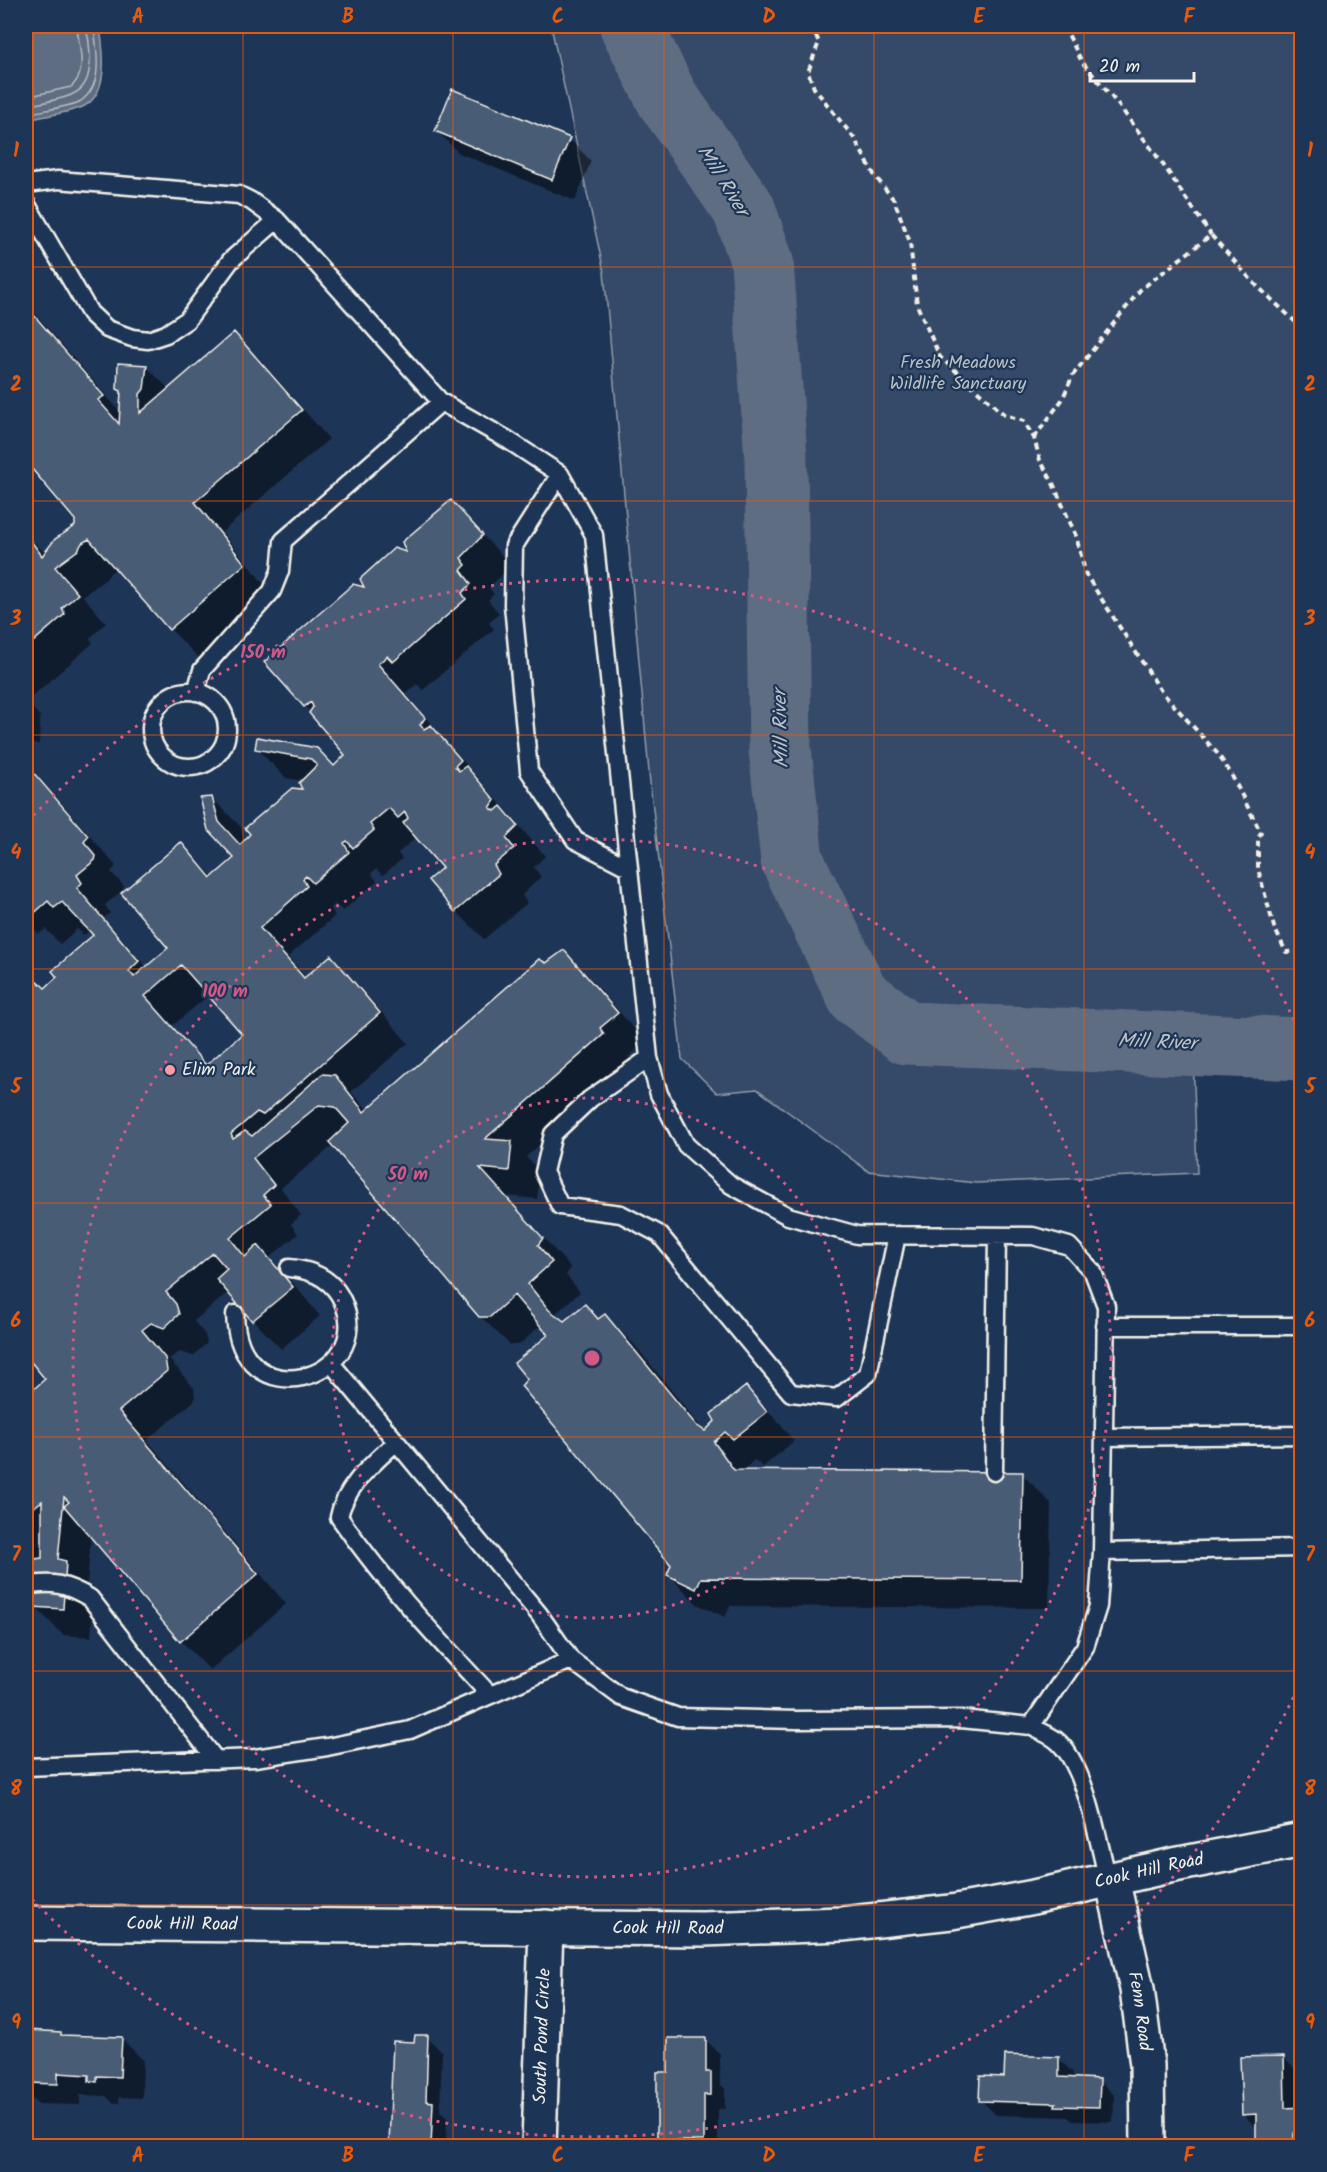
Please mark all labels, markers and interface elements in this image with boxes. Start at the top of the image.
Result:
text: A [132,2,144,34]
text: B [342,2,354,34]
text: C [552,2,564,34]
text: D [762,2,776,34]
text: E [973,2,985,34]
text: F [1184,2,1196,34]
scale bar [1090,45,1194,83]
text: 20 m [1099,53,1140,82]
text: 1 [13,136,19,168]
text: 1 [1307,136,1313,168]
water label: Mill River [688,139,759,227]
park label: Fresh Meadows Wildlife Sanctuary [890,349,1027,399]
text: 2 [10,370,22,402]
text: 2 [1304,370,1316,402]
text: 3 [10,604,22,636]
text: 3 [1304,604,1316,636]
text: 150 m [240,639,286,668]
water label: Mill River [764,685,799,769]
text: 4 [11,838,22,870]
text: 4 [1305,838,1316,870]
text: 100 m [202,978,248,1007]
water label: Mill River [1117,1026,1201,1061]
place label: Elim Park [182,1056,256,1085]
marker: Elim Park [163,1063,177,1077]
text: 5 [10,1072,23,1104]
text: 5 [1304,1072,1317,1104]
text: 50 m [387,1161,428,1190]
text: 6 [11,1306,22,1338]
text: 6 [1305,1306,1316,1338]
centre of rings [582,1348,602,1368]
text: 7 [11,1540,21,1572]
text: 7 [1305,1540,1315,1572]
text: 8 [10,1774,22,1806]
text: 8 [1304,1774,1316,1806]
street label: Cook Hill Road [1091,1845,1207,1897]
street label: Cook Hill Road [126,1909,239,1939]
street label: Cook Hill Road [612,1914,725,1944]
street label: South Pond Circle [526,1968,559,2104]
street label: Fenn Road [1119,1968,1160,2054]
text: 9 [11,2008,21,2040]
text: 9 [1305,2008,1315,2040]
text: A [132,2141,144,2172]
text: B [342,2141,354,2172]
text: C [552,2141,564,2172]
text: D [762,2141,776,2172]
text: E [973,2141,985,2172]
text: F [1184,2141,1196,2172]

